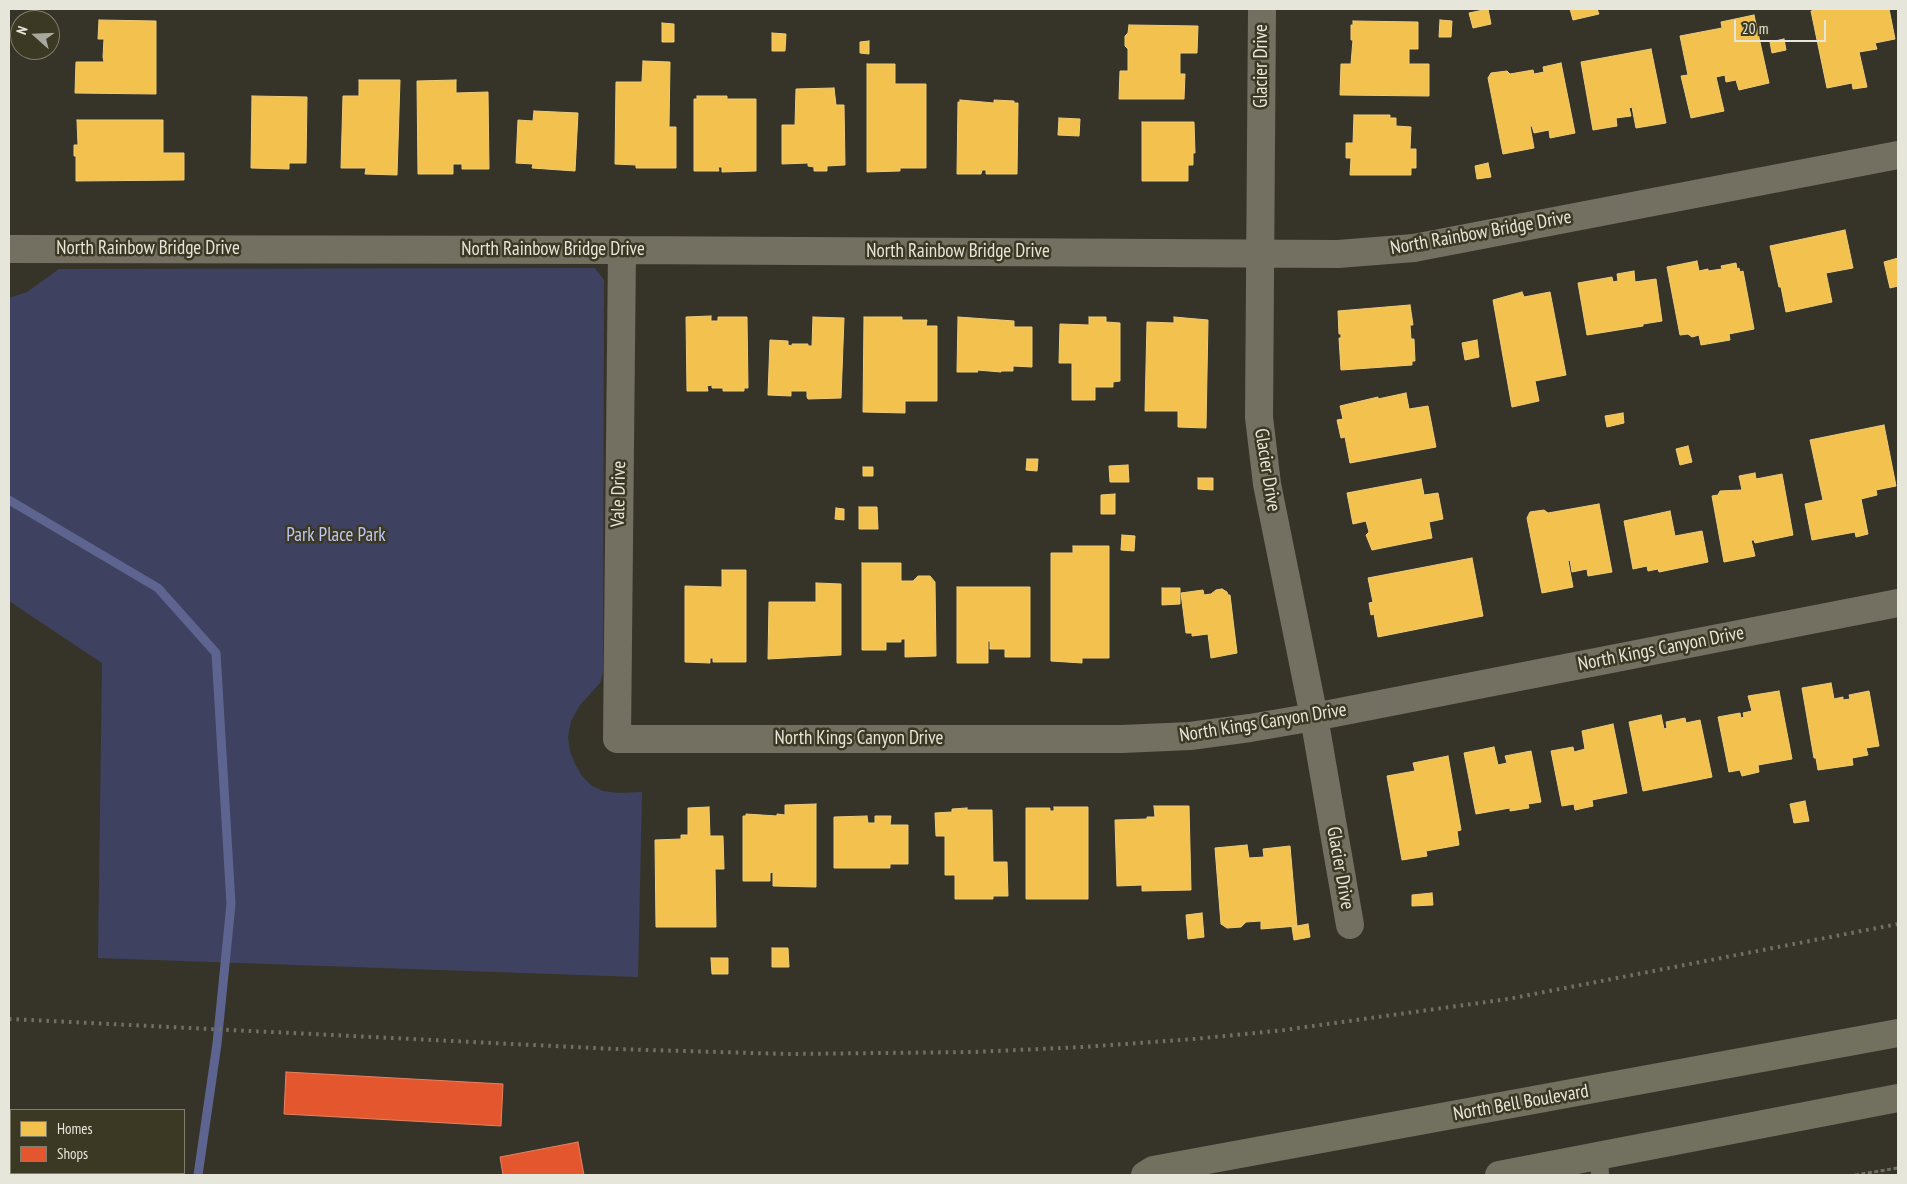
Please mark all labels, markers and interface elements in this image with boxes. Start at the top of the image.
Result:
north arrow [10,10,60,60]
scale bar [1737,10,1830,42]
text: 20 m [1742,19,1768,38]
text: N [12,24,32,37]
street label: Glacier Drive [1251,24,1273,108]
street label: North Rainbow Bridge Drive [1389,206,1573,260]
street label: North Rainbow Bridge Drive [56,238,240,260]
street label: North Rainbow Bridge Drive [461,239,645,261]
street label: North Rainbow Bridge Drive [866,241,1050,263]
street label: Glacier Drive [1249,427,1285,513]
street label: Vale Drive [607,461,631,527]
park label: Park Place Park [286,525,386,547]
street label: North Kings Canyon Drive [1576,622,1746,676]
street label: North Kings Canyon Drive [1178,699,1348,747]
street label: North Kings Canyon Drive [775,728,943,750]
street label: Glacier Drive [1321,825,1359,911]
street label: North Bell Boulevard [1451,1080,1591,1126]
legend [10,1109,185,1174]
text: Homes [57,1119,93,1138]
text: Shops [57,1144,88,1163]

